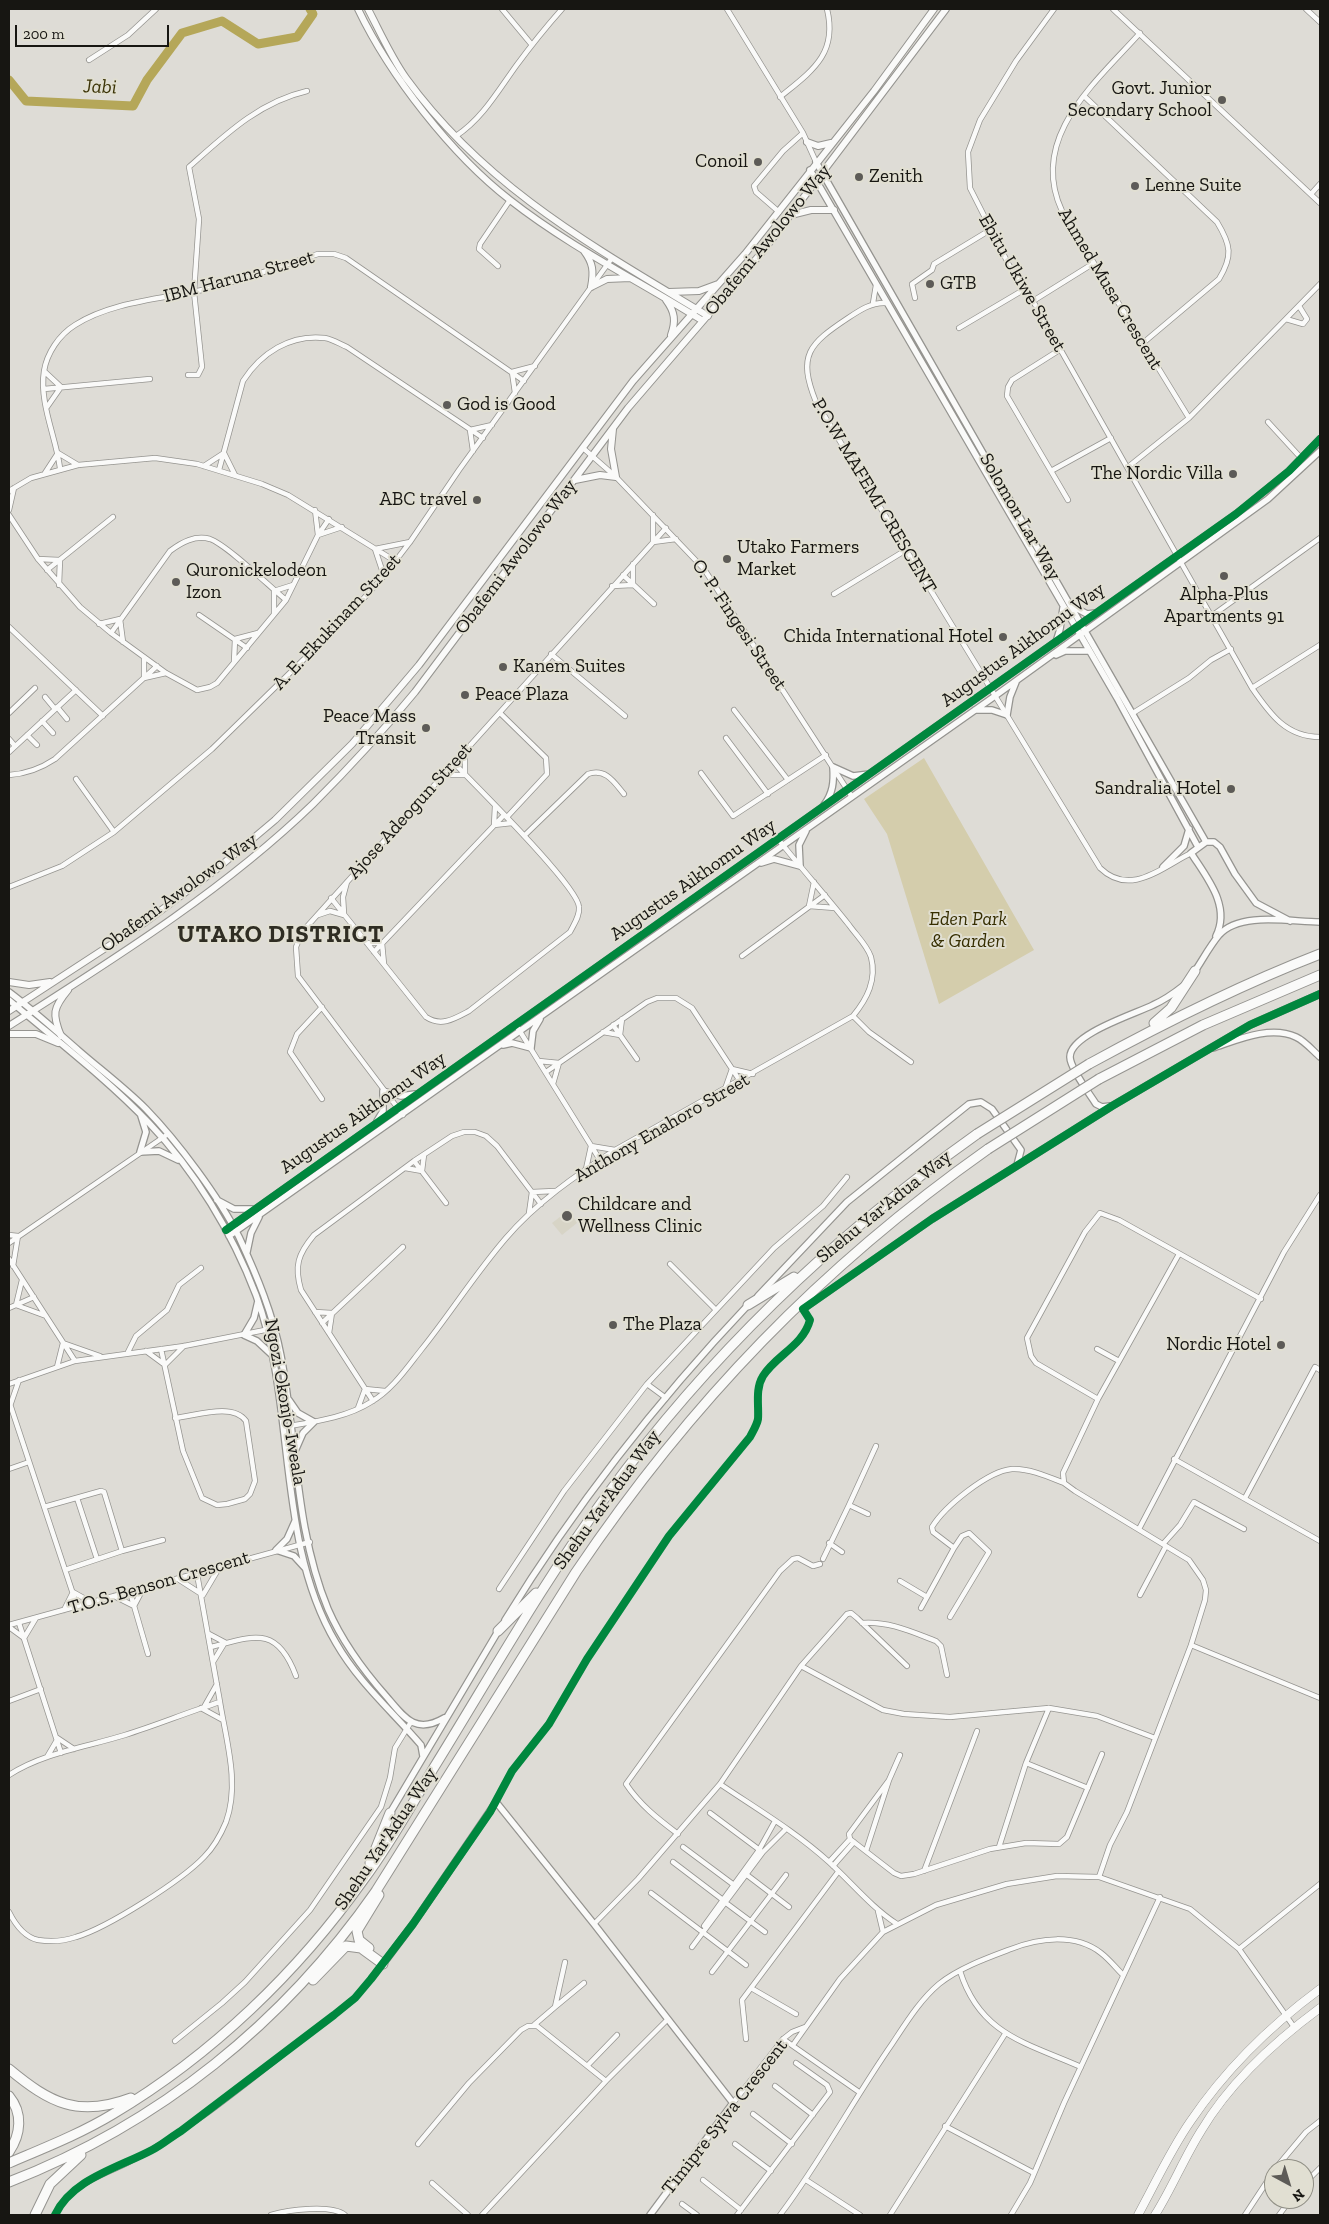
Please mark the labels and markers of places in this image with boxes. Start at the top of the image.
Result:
place label: Govt. Junior Secondary School [1068,78,1212,122]
marker: Govt. Junior Secondary School [1216,94,1228,106]
place label: Conoil [695,151,748,173]
marker: Conoil [752,156,764,168]
place label: Zenith [869,166,923,188]
marker: Zenith [853,171,865,183]
place label: Lenne Suite [1145,175,1241,197]
marker: Lenne Suite [1129,180,1141,192]
place label: GTB [940,273,976,295]
marker: GTB [924,278,936,290]
place label: God is Good [457,394,556,416]
marker: God is Good [441,399,453,411]
place label: The Nordic Villa [1091,463,1223,485]
marker: The Nordic Villa [1227,468,1239,480]
place label: ABC travel [379,489,467,511]
marker: ABC travel [471,494,483,506]
place label: Utako Farmers Market [737,537,859,581]
marker: Utako Farmers Market [721,553,733,565]
place label: Quronickelodeon Izon [186,560,327,604]
marker: Alpha-Plus Apartments 91 [1218,570,1230,582]
marker: Quronickelodeon Izon [170,576,182,588]
place label: Alpha-Plus Apartments 91 [1164,584,1284,628]
place label: Chida International Hotel [784,626,993,648]
marker: Chida International Hotel [997,631,1009,643]
place label: Kanem Suites [513,656,625,678]
marker: Kanem Suites [497,661,509,673]
place label: Peace Plaza [475,684,569,706]
marker: Peace Plaza [459,689,471,701]
place label: Peace Mass Transit [323,706,416,750]
marker: Peace Mass Transit [420,722,432,734]
place label: Sandralia Hotel [1095,778,1221,800]
marker: Sandralia Hotel [1225,783,1237,795]
place label: Childcare and Wellness Clinic [578,1194,702,1238]
marker: Childcare and Wellness Clinic [560,1209,574,1223]
place label: The Plaza [623,1314,702,1336]
marker: The Plaza [607,1319,619,1331]
place label: Nordic Hotel [1166,1334,1271,1356]
marker: Nordic Hotel [1275,1339,1287,1351]

